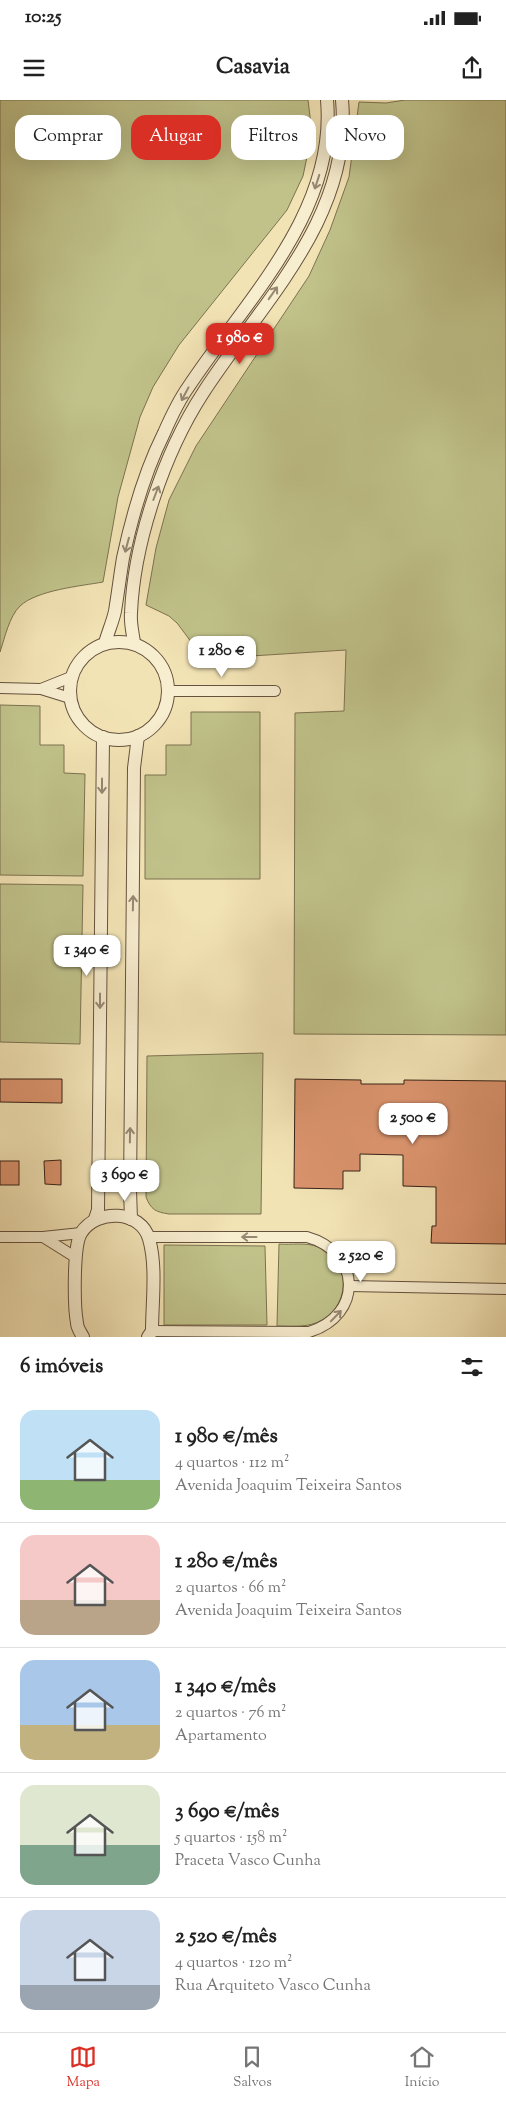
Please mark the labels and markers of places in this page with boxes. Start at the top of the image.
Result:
pin: 1 980 € [194,322,286,365]
pin: 1 280 € [176,636,268,678]
pin: 1 340 € [41,934,133,977]
pin: 2 500 € [367,1102,459,1145]
pin: 3 690 € [79,1160,171,1202]
pin: 2 520 € [315,1240,407,1283]

